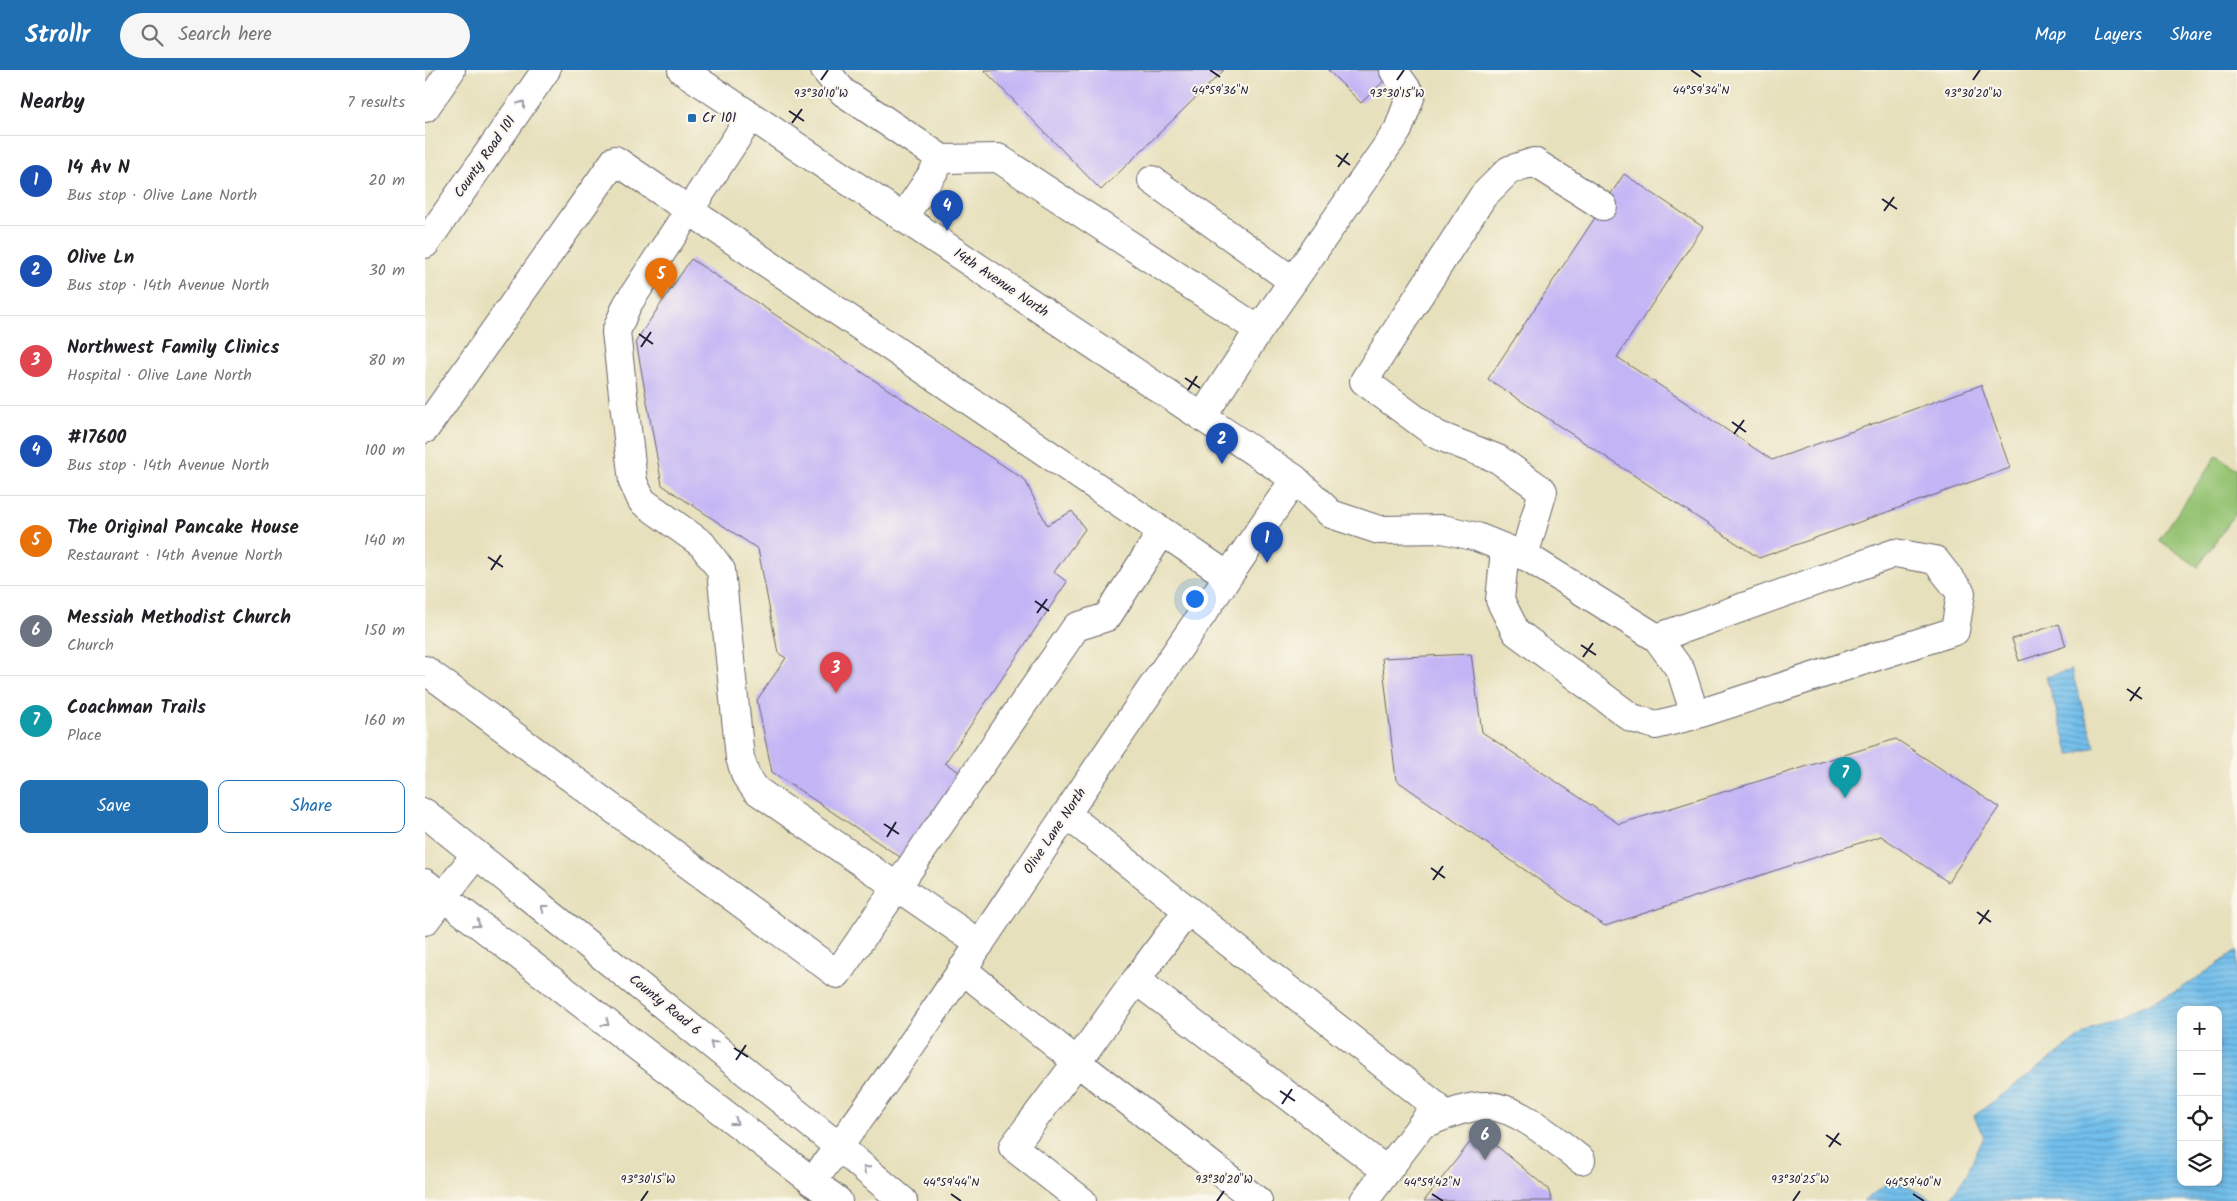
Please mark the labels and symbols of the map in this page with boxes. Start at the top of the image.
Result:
text: 44°59'36"N [1192,81,1248,100]
text: 44°59'34"N [1673,81,1729,100]
text: 93°30'10"W [794,84,848,103]
text: 93°30'15"W [1370,84,1424,103]
text: 93°30'20"W [1944,84,2002,103]
one-way arrow [516,100,525,109]
place label: Cr 101 [702,107,736,129]
street label: County Road 101 [448,111,522,203]
marker: Cr 101 [686,112,698,124]
pin: 4 [931,190,963,231]
street label: 14th Avenue North [949,243,1053,323]
pin: 5 [645,258,677,299]
pin: 2 [1206,423,1238,464]
pin: 1 [1251,522,1283,563]
your location [1182,586,1208,612]
pin: 3 [820,652,852,693]
pin: 7 [1829,757,1861,798]
street label: Olive Lane North [1018,783,1092,879]
one-way arrow [541,905,550,913]
one-way arrow [471,918,480,926]
street label: County Road 6 [624,969,706,1041]
one-way arrow [600,1017,610,1026]
one-way arrow [710,1042,719,1050]
one-way arrow [729,1117,738,1125]
pin: 6 [1469,1119,1501,1160]
one-way arrow [862,1166,871,1175]
text: 93°30'15"W [621,1170,675,1189]
text: 93°30'20"W [1195,1170,1253,1189]
text: 93°30'25"W [1771,1170,1829,1189]
text: 44°59'44"N [923,1173,979,1192]
text: 44°59'42"N [1403,1173,1461,1192]
text: 44°59'40"N [1885,1173,1941,1192]

